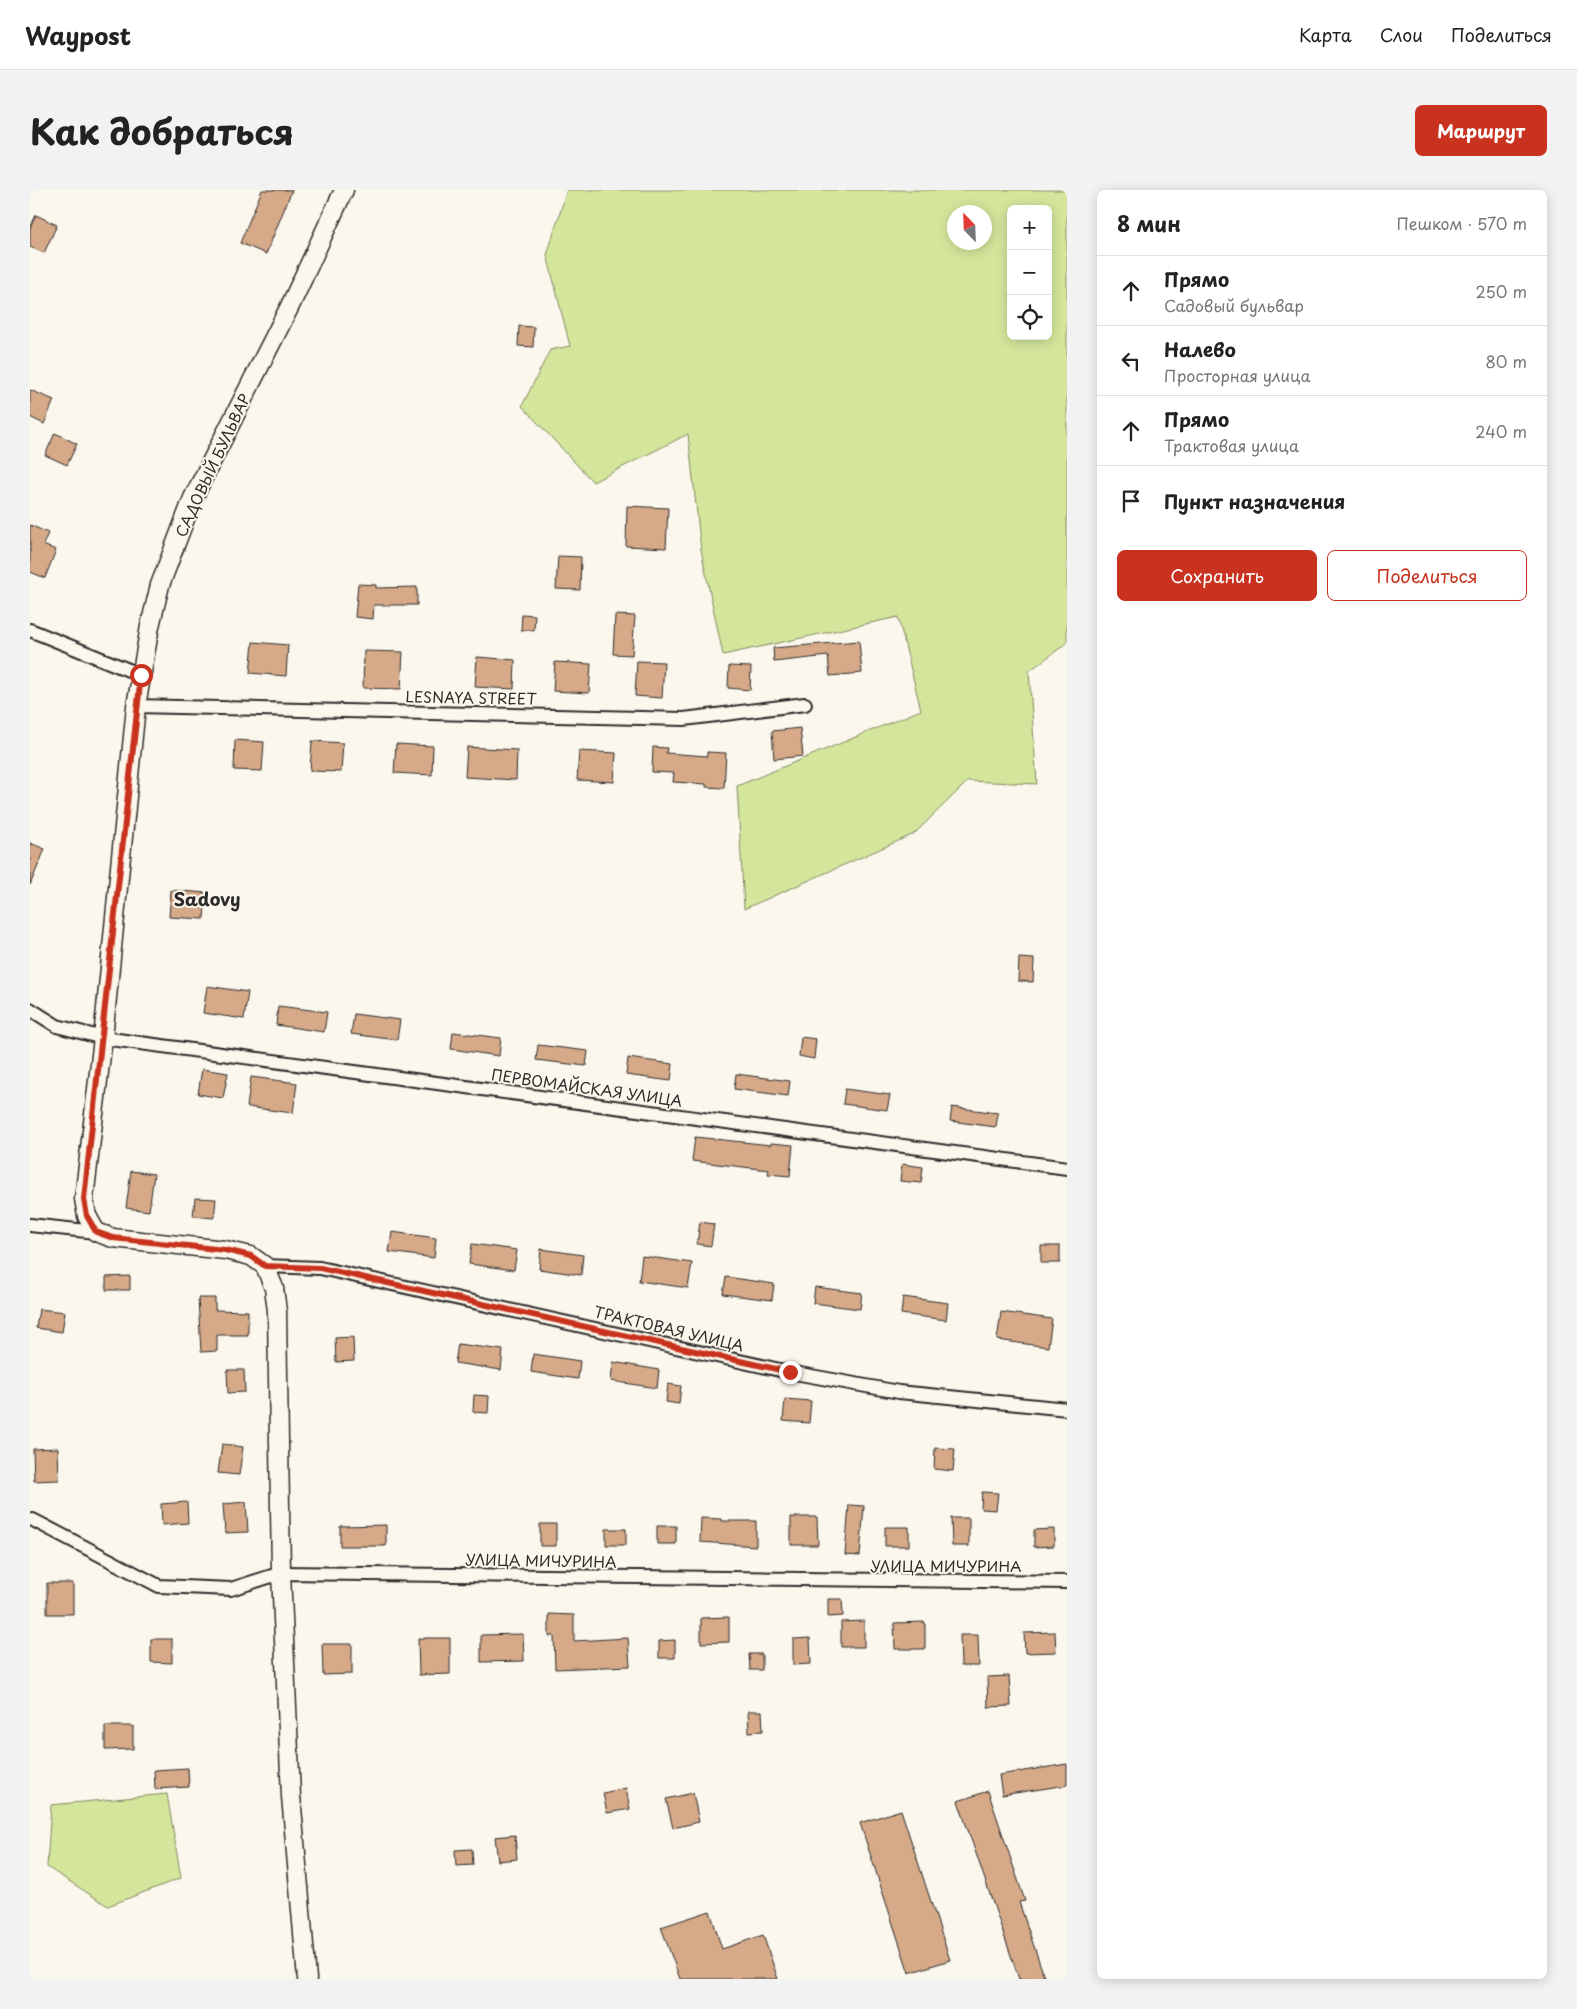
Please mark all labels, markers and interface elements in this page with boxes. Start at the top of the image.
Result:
text: Waypost [25,17,131,53]
text: Карта [1299,21,1352,48]
text: Слои [1380,21,1423,48]
text: Поделиться [1451,21,1552,48]
text: Как добраться [30,104,294,157]
button: Маршрут [1415,105,1547,156]
north arrow [947,205,992,250]
map controls [1007,205,1052,340]
button: + [1007,205,1052,250]
text: 8 мин [1117,207,1181,239]
text: Пешком · 570 m [1397,211,1527,235]
button: − [1007,250,1052,295]
text: Прямо [1164,265,1229,293]
icon: ahead [1117,277,1145,305]
text: 250 m [1476,279,1527,303]
text: Садовый бульвар [1164,293,1304,317]
button: locate [1007,295,1052,340]
text: Налево [1164,335,1236,363]
icon: left [1117,347,1145,375]
text: 80 m [1485,349,1527,373]
text: Просторная улица [1164,363,1311,387]
street label: САДОВЫЙ БУЛЬВАР [169,389,255,541]
text: Прямо [1164,405,1229,433]
icon: ahead [1117,417,1145,445]
text: 240 m [1475,419,1527,443]
text: Трактовая улица [1164,433,1299,457]
icon: arrive [1117,487,1145,515]
text: Пункт назначения [1164,487,1345,515]
button: Сохранить [1117,550,1317,601]
button: Поделиться [1327,550,1527,601]
route start [130,664,153,687]
street label: LESNAYA STREET [405,684,537,710]
district label: Sadovy [174,885,240,912]
street label: ПЕРВОМАЙСКАЯ УЛИЦА [490,1062,684,1112]
street label: ТРАКТОВАЯ УЛИЦА [592,1300,746,1356]
route end [779,1361,802,1384]
street label: УЛИЦА МИЧУРИНА [465,1547,617,1573]
street label: УЛИЦА МИЧУРИНА [870,1554,1022,1577]

